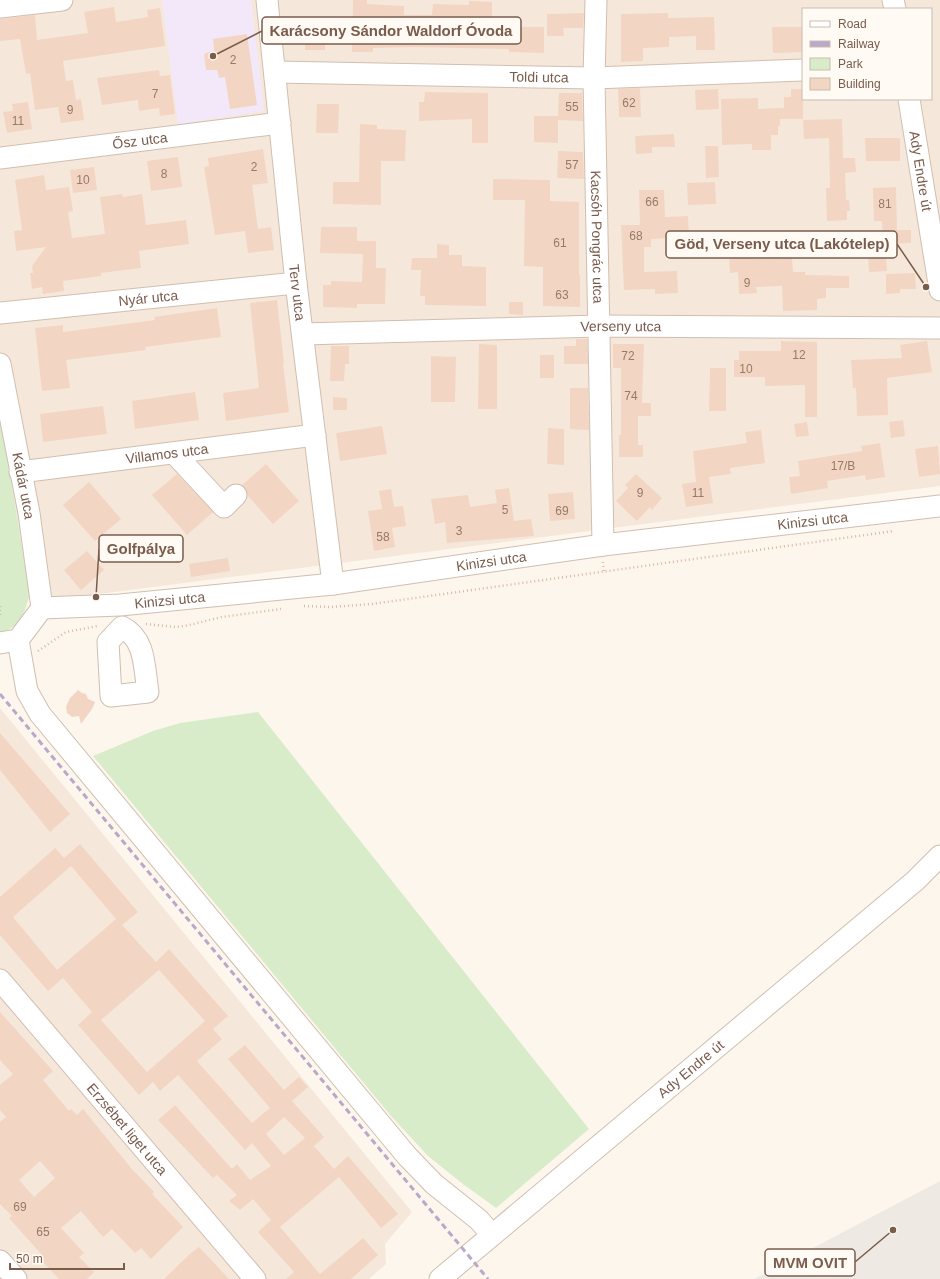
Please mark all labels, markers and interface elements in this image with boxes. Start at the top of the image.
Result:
legend [802,8,932,100]
callout: Karácsony Sándor Waldorf Óvoda [262,17,521,44]
text: Road [838,17,867,31]
text: Karácsony Sándor Waldorf Óvoda [270,22,513,39]
text: Railway [838,37,880,51]
house number: 2 [230,53,237,67]
text: Park [838,57,864,71]
street label: Toldi utca [509,68,569,86]
text: Building [838,77,881,91]
house number: 7 [152,87,159,101]
house number: 62 [622,96,636,110]
house number: 55 [565,100,579,114]
house number: 9 [67,103,74,117]
house number: 11 [12,114,25,128]
street label: Ősz utca [111,129,169,152]
street label: Ady Endre út [906,130,935,212]
house number: 57 [565,158,579,172]
house number: 2 [251,160,258,174]
house number: 8 [161,167,168,181]
street label: Kacsóh Pongrác utca [588,170,606,304]
house number: 10 [76,173,90,187]
house number: 66 [645,195,659,209]
house number: 81 [878,197,892,211]
house number: 68 [629,229,643,243]
callout: Göd, Verseny utca (Lakótelep) [666,231,897,258]
text: Göd, Verseny utca (Lakótelep) [674,235,890,252]
house number: 61 [553,236,567,250]
street label: Terv utca [286,263,309,322]
house number: 9 [744,276,751,290]
street label: Nyár utca [118,287,179,309]
house number: 63 [555,288,569,302]
street label: Verseny utca [580,318,662,335]
house number: 12 [792,348,806,362]
house number: 72 [621,349,635,363]
house number: 10 [739,362,753,376]
house number: 74 [624,389,638,403]
street label: Villamos utca [125,440,209,467]
street label: Kádár utca [9,451,38,520]
house number: 17/B [831,459,855,473]
house number: 9 [637,486,644,500]
house number: 11 [692,486,705,500]
house number: 5 [502,503,509,517]
house number: 69 [555,504,569,518]
street label: Kinizsi utca [777,509,849,533]
house number: 3 [456,524,463,538]
house number: 58 [376,530,390,544]
callout: Golfpálya [99,535,183,562]
text: Golfpálya [107,540,176,557]
street label: Kinizsi utca [455,548,528,574]
street label: Kinizsi utca [134,589,206,612]
street label: Ady Endre út [654,1037,727,1101]
street label: Erzsébet liget utca [84,1080,171,1178]
house number: 69 [13,1200,27,1214]
house number: 65 [36,1225,50,1239]
scale bar [10,1245,124,1271]
callout: MVM OVIT [765,1249,855,1276]
text: 50 m [16,1252,43,1266]
text: MVM OVIT [773,1254,847,1271]

